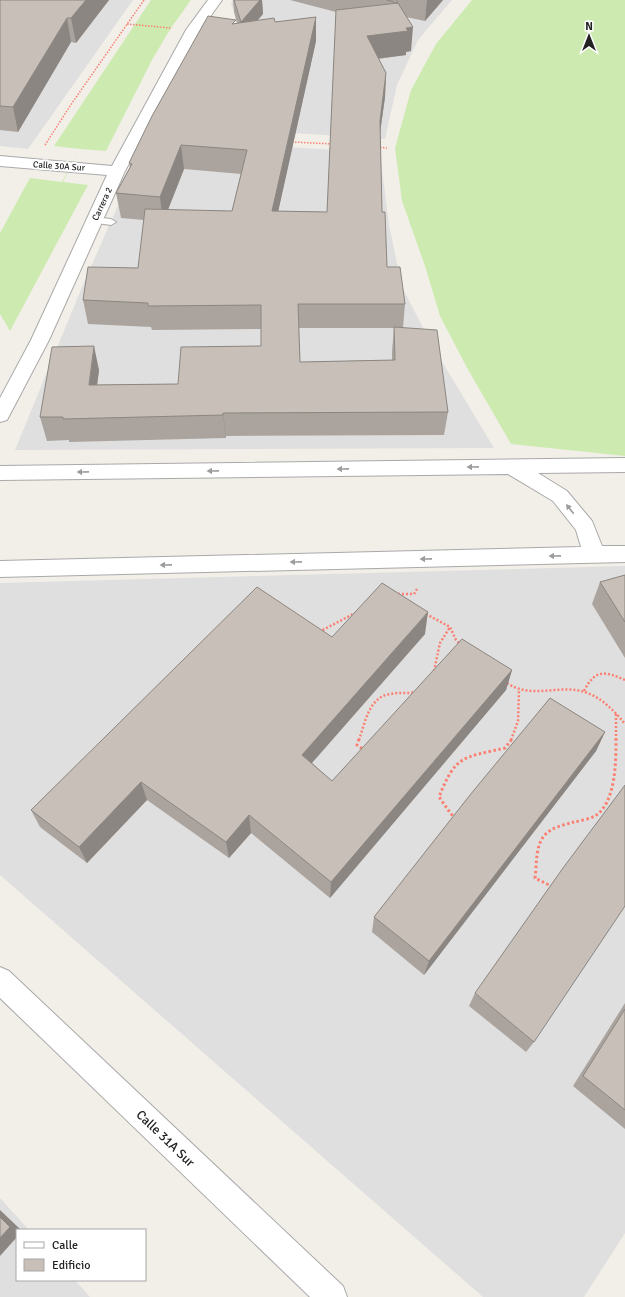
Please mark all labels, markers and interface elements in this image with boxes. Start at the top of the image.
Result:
north arrow [569,16,609,56]
text: N [585,20,593,33]
street label: Calle 30A Sur [33,159,86,174]
street label: Carrera 2 [90,186,115,223]
one-way arrow [466,464,479,470]
one-way arrow [336,466,349,472]
one-way arrow [206,468,219,474]
one-way arrow [76,469,89,475]
one-way arrow [566,503,574,514]
one-way arrow [548,553,561,559]
one-way arrow [419,556,432,562]
one-way arrow [289,559,302,565]
one-way arrow [159,562,172,568]
street label: Calle 31A Sur [133,1107,198,1171]
legend [16,1229,146,1281]
text: Calle [52,1238,78,1253]
text: Edificio [52,1258,90,1273]

